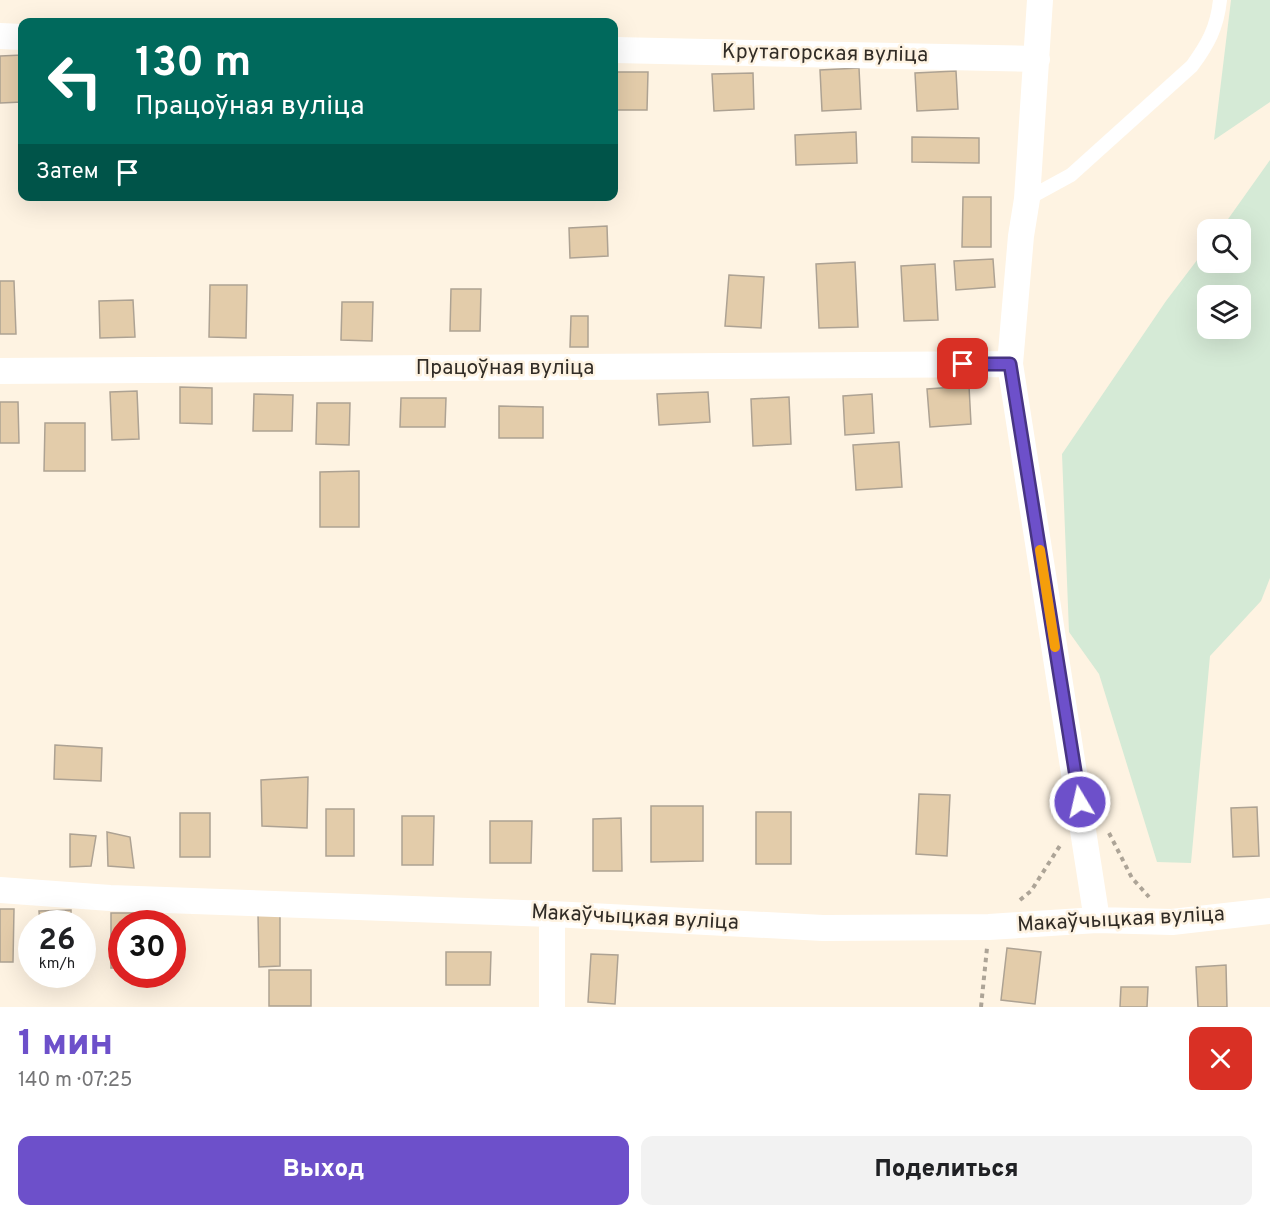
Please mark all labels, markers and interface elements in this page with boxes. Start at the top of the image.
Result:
text: 130 m [135,38,251,91]
street label: Крутагорская вуліца [722,39,928,69]
icon: left [36,42,114,120]
text: Працоўная вуліца [135,90,364,124]
icon: arrive [111,156,144,189]
text: Затем [36,159,99,186]
map controls [1197,219,1251,339]
button: search [1197,219,1251,273]
button: layers [1197,285,1251,339]
pin [937,338,988,389]
icon: arrive [946,347,979,380]
street label: Працоўная вуліца [416,355,594,382]
position arrow [1048,770,1112,834]
street label: Макаўчыцкая вуліца [530,899,740,937]
street label: Макаўчыцкая вуліца [1016,901,1226,939]
speed limit sign: 30 [108,910,186,988]
text: 26 [39,923,75,960]
text: km/h [39,955,75,974]
text: 1 мин [18,1022,113,1068]
button: close [1189,1027,1252,1090]
text: 140 m · 07:25 [18,1068,132,1094]
button: Выход [18,1136,629,1205]
button: Поделиться [641,1136,1252,1205]

